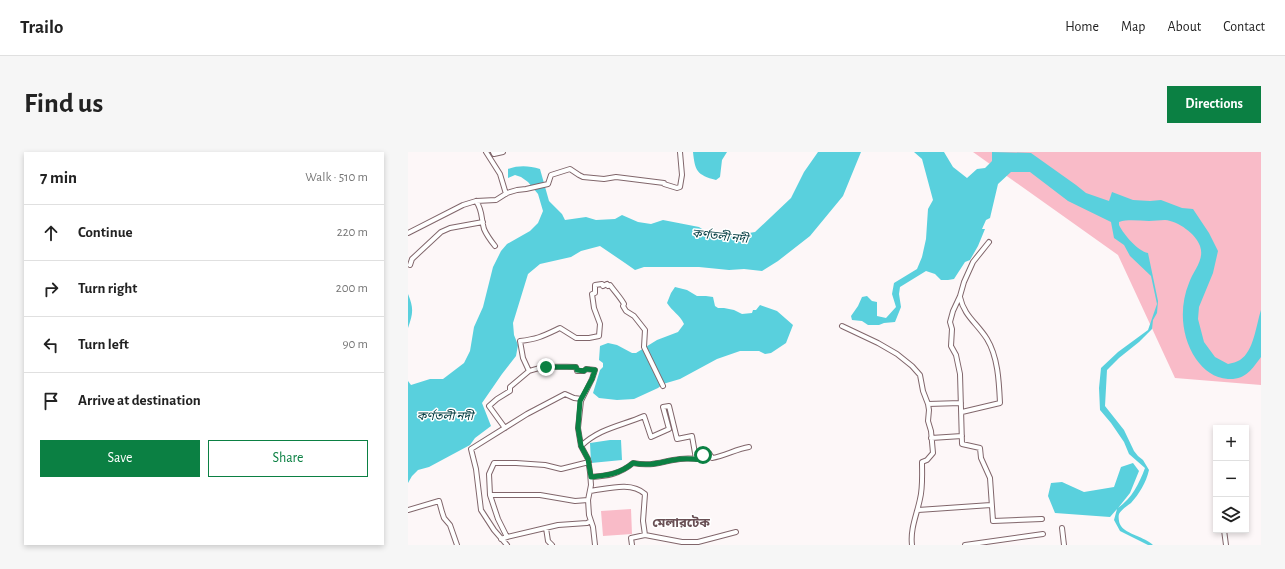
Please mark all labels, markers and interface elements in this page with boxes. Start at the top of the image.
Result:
text: Trailo [20,18,63,37]
text: Home [1065,20,1099,34]
text: Map [1121,20,1145,34]
text: About [1167,20,1201,34]
text: Contact [1223,20,1265,34]
button: Directions [1167,86,1261,123]
text: Find us [24,90,103,118]
text: 7 min [40,169,77,186]
text: Walk · 510 m [305,171,368,184]
icon: ahead [40,222,62,244]
text: Continue [78,225,133,240]
text: 220 m [337,226,368,239]
water label: কর্ণতলী নদী [691,226,752,245]
icon: right [40,278,62,300]
text: Turn right [78,281,137,296]
text: 200 m [336,282,368,295]
icon: left [40,334,62,356]
text: Turn left [78,337,129,352]
text: 90 m [342,338,368,351]
route end [537,358,555,376]
icon: arrive [40,390,62,412]
text: Arrive at destination [78,393,201,408]
water label: কর্ণতলী নদী [417,409,476,422]
map controls [1213,425,1249,533]
button: + [1213,425,1249,461]
button: Save [40,440,200,477]
button: Share [208,440,368,477]
route start [694,446,712,464]
button: − [1213,461,1249,497]
button: layers [1213,497,1249,533]
district label: মেলারটেক [652,515,710,530]

